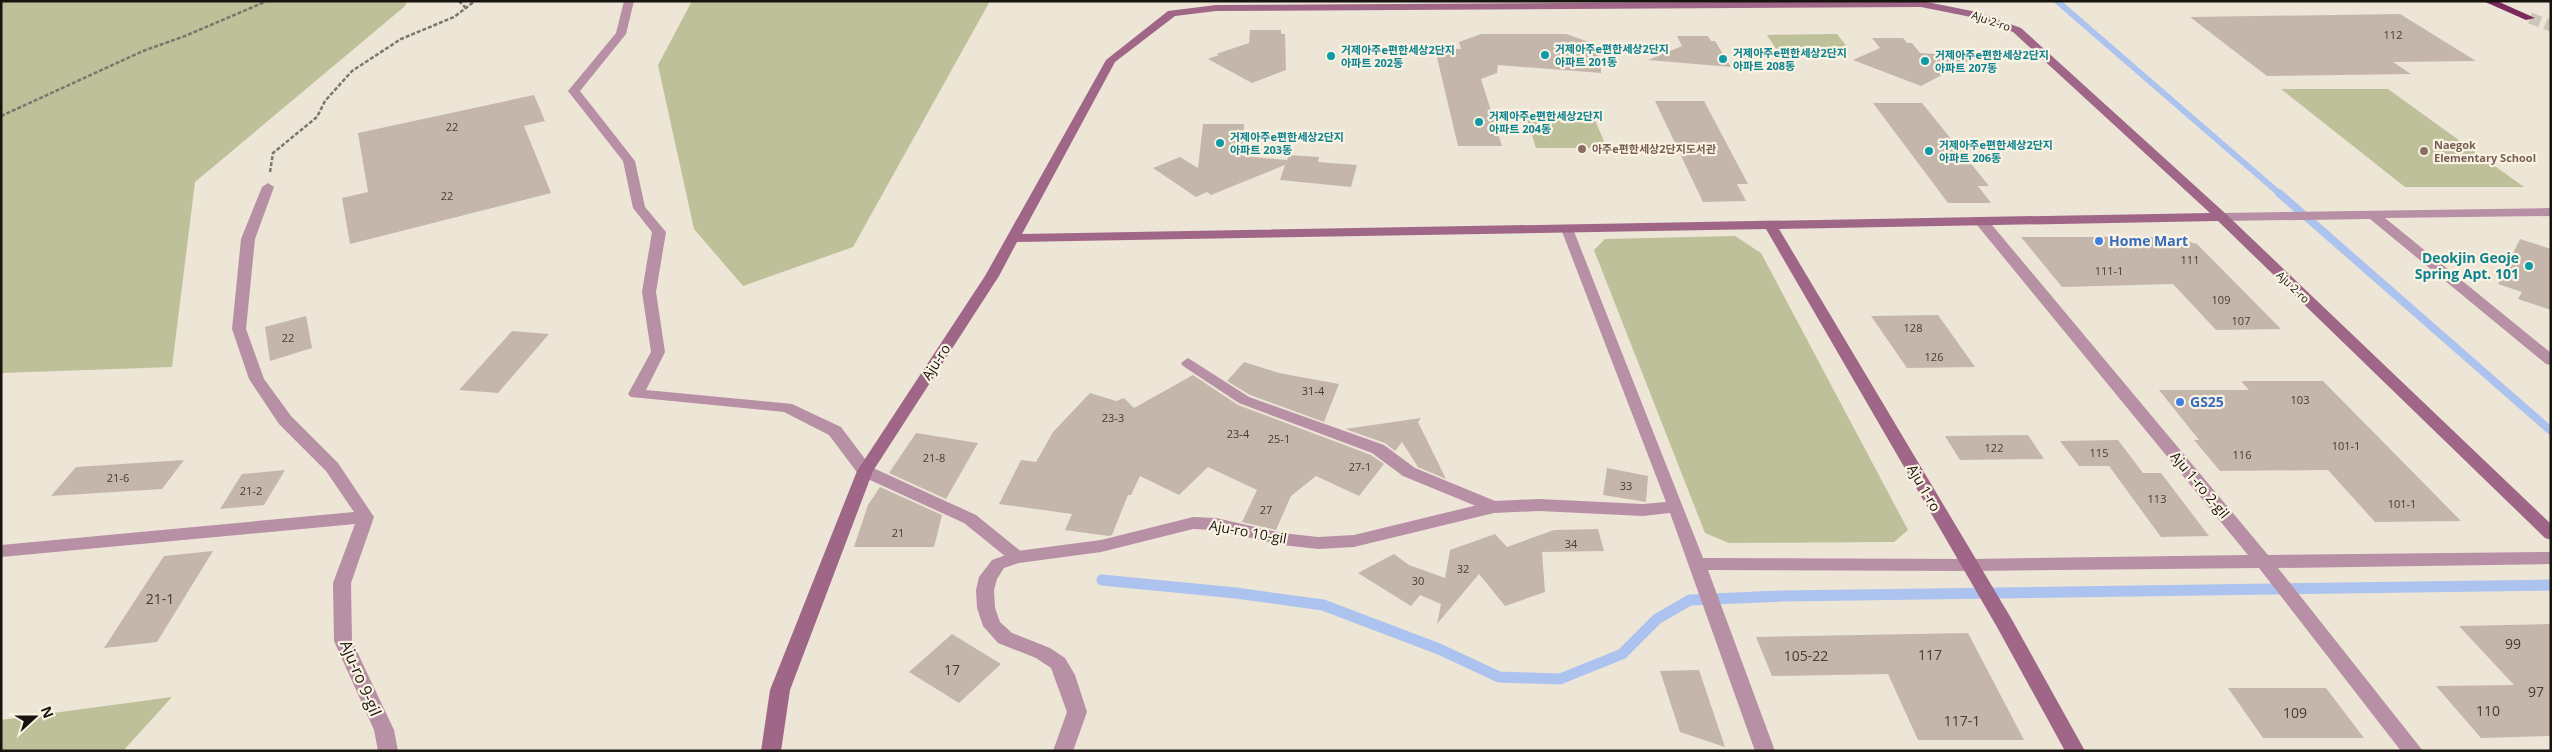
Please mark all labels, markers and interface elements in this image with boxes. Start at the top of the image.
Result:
street label: Aju 2-ro [1970,7,2013,34]
house number: 112 [2384,27,2402,42]
place label: 거제아주e편한세상2단지 아파트 201동 [1555,41,1669,69]
place label: 거제아주e편한세상2단지 아파트 202동 [1341,42,1455,70]
place label: 거제아주e편한세상2단지 아파트 208동 [1733,45,1847,73]
place label: 거제아주e편한세상2단지 아파트 207동 [1935,47,2049,75]
marker: 거제아주e편한세상2단지 아파트 201동 [1539,49,1551,61]
marker: 거제아주e편한세상2단지 아파트 202동 [1325,50,1337,62]
marker: 거제아주e편한세상2단지 아파트 208동 [1717,53,1729,65]
marker: 거제아주e편한세상2단지 아파트 207동 [1919,55,1931,67]
place label: 거제아주e편한세상2단지 아파트 204동 [1489,108,1603,136]
marker: 거제아주e편한세상2단지 아파트 204동 [1473,116,1485,128]
house number: 22 [446,119,458,134]
place label: 거제아주e편한세상2단지 아파트 203동 [1230,129,1344,157]
marker: 거제아주e편한세상2단지 아파트 203동 [1214,137,1226,149]
place label: 거제아주e편한세상2단지 아파트 206동 [1939,137,2053,165]
place label: Naegok Elementary School [2434,137,2536,165]
place label: 아주e편한세상2단지도서관 [1592,141,1716,156]
marker: 아주e편한세상2단지도서관 [1576,143,1588,155]
marker: 거제아주e편한세상2단지 아파트 206동 [1923,145,1935,157]
marker: Naegok Elementary School [2418,145,2430,157]
house number: 22 [441,188,453,203]
place label: Home Mart [2109,231,2188,250]
marker: Home Mart [2093,235,2105,247]
place label: Deokjin Geoje Spring Apt. 101 [2415,248,2519,283]
house number: 111 [2181,252,2199,267]
marker: Deokjin Geoje Spring Apt. 101 [2523,260,2535,272]
house number: 111-1 [2095,263,2123,278]
street label: Aju 2-ro [2274,267,2313,306]
house number: 109 [2212,292,2230,307]
house number: 107 [2232,313,2250,328]
house number: 128 [1904,320,1922,335]
house number: 22 [282,330,294,345]
street label: Aju-ro [917,340,954,384]
house number: 126 [1925,349,1943,364]
house number: 31-4 [1302,383,1325,398]
place label: GS25 [2190,392,2224,411]
house number: 103 [2291,392,2309,407]
marker: GS25 [2174,396,2186,408]
house number: 23-3 [1102,410,1124,425]
house number: 23-4 [1227,426,1250,441]
house number: 25-1 [1268,431,1290,446]
house number: 101-1 [2332,438,2360,453]
house number: 122 [1985,440,2003,455]
house number: 115 [2090,445,2108,460]
street label: Aju 1-ro 2-gil [2167,447,2234,522]
house number: 116 [2233,447,2251,462]
house number: 21-8 [923,450,945,465]
house number: 27-1 [1349,459,1371,474]
street label: Aju 1-ro [1903,461,1945,515]
house number: 21-6 [107,470,129,485]
house number: 33 [1620,478,1632,493]
house number: 21-2 [240,483,262,498]
house number: 113 [2148,491,2166,506]
house number: 101-1 [2388,496,2416,511]
house number: 27 [1260,502,1272,517]
street label: Aju-ro 10-gil [1208,515,1288,548]
house number: 21 [892,525,904,540]
house number: 34 [1565,536,1578,551]
house number: 32 [1457,561,1469,576]
house number: 30 [1412,573,1424,588]
house number: 21-1 [146,589,174,608]
house number: 99 [2505,634,2521,653]
street label: Aju-ro 9-gil [335,637,387,719]
house number: 117 [1918,645,1942,664]
house number: 105-22 [1784,646,1828,665]
house number: 17 [944,660,960,679]
house number: 97 [2528,682,2544,701]
north arrow [10,692,60,742]
house number: 110 [2476,701,2500,720]
text: N [37,703,59,721]
house number: 109 [2283,703,2307,722]
house number: 117-1 [1944,711,1980,730]

